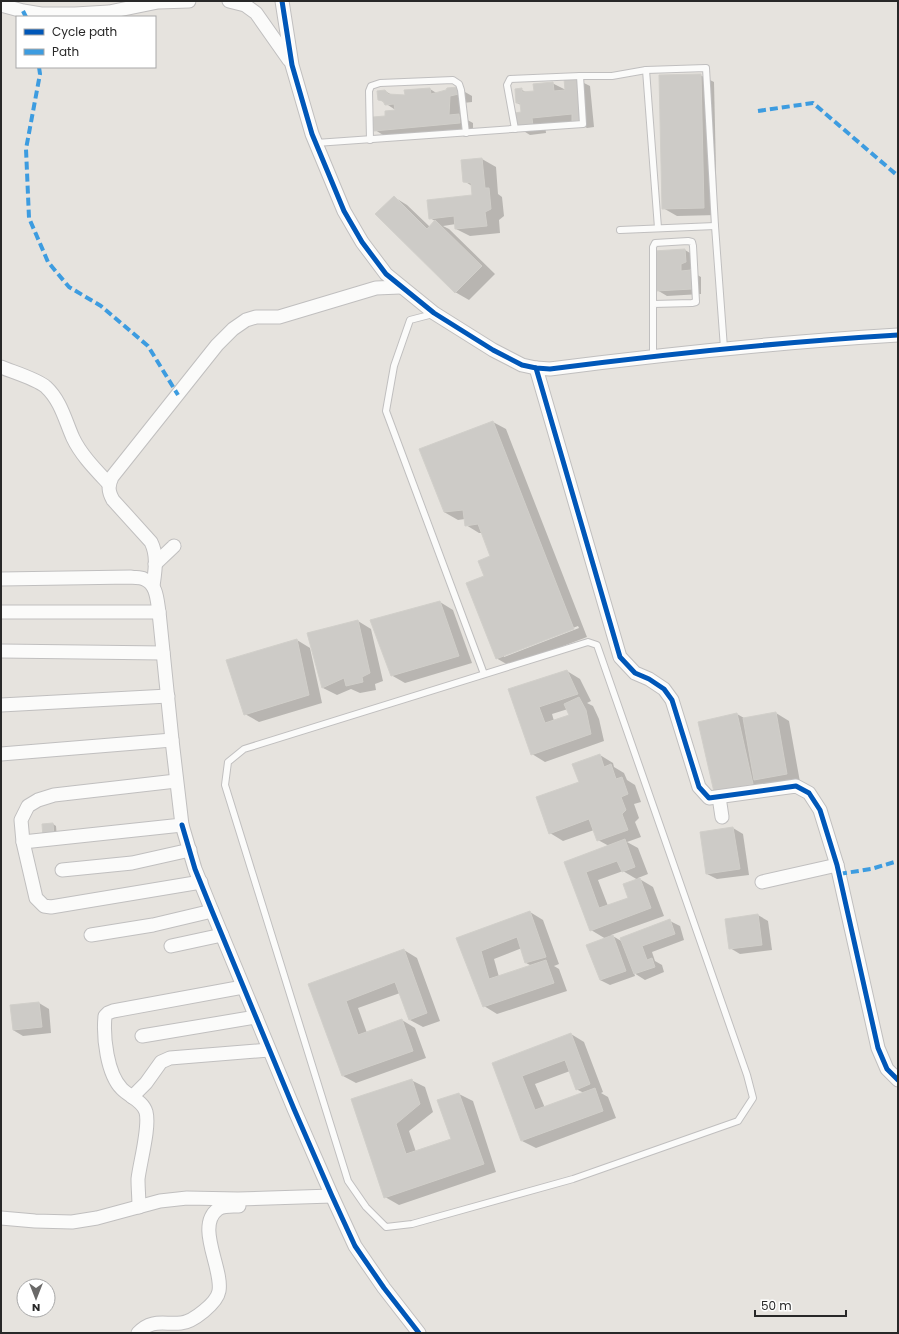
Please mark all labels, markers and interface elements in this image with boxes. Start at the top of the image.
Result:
legend [16,16,156,68]
text: Cycle path [52,23,117,40]
text: Path [52,43,79,60]
north arrow [16,1278,56,1318]
scale bar [755,1292,846,1318]
text: 50 m [761,1297,792,1314]
text: N [32,1300,40,1316]

